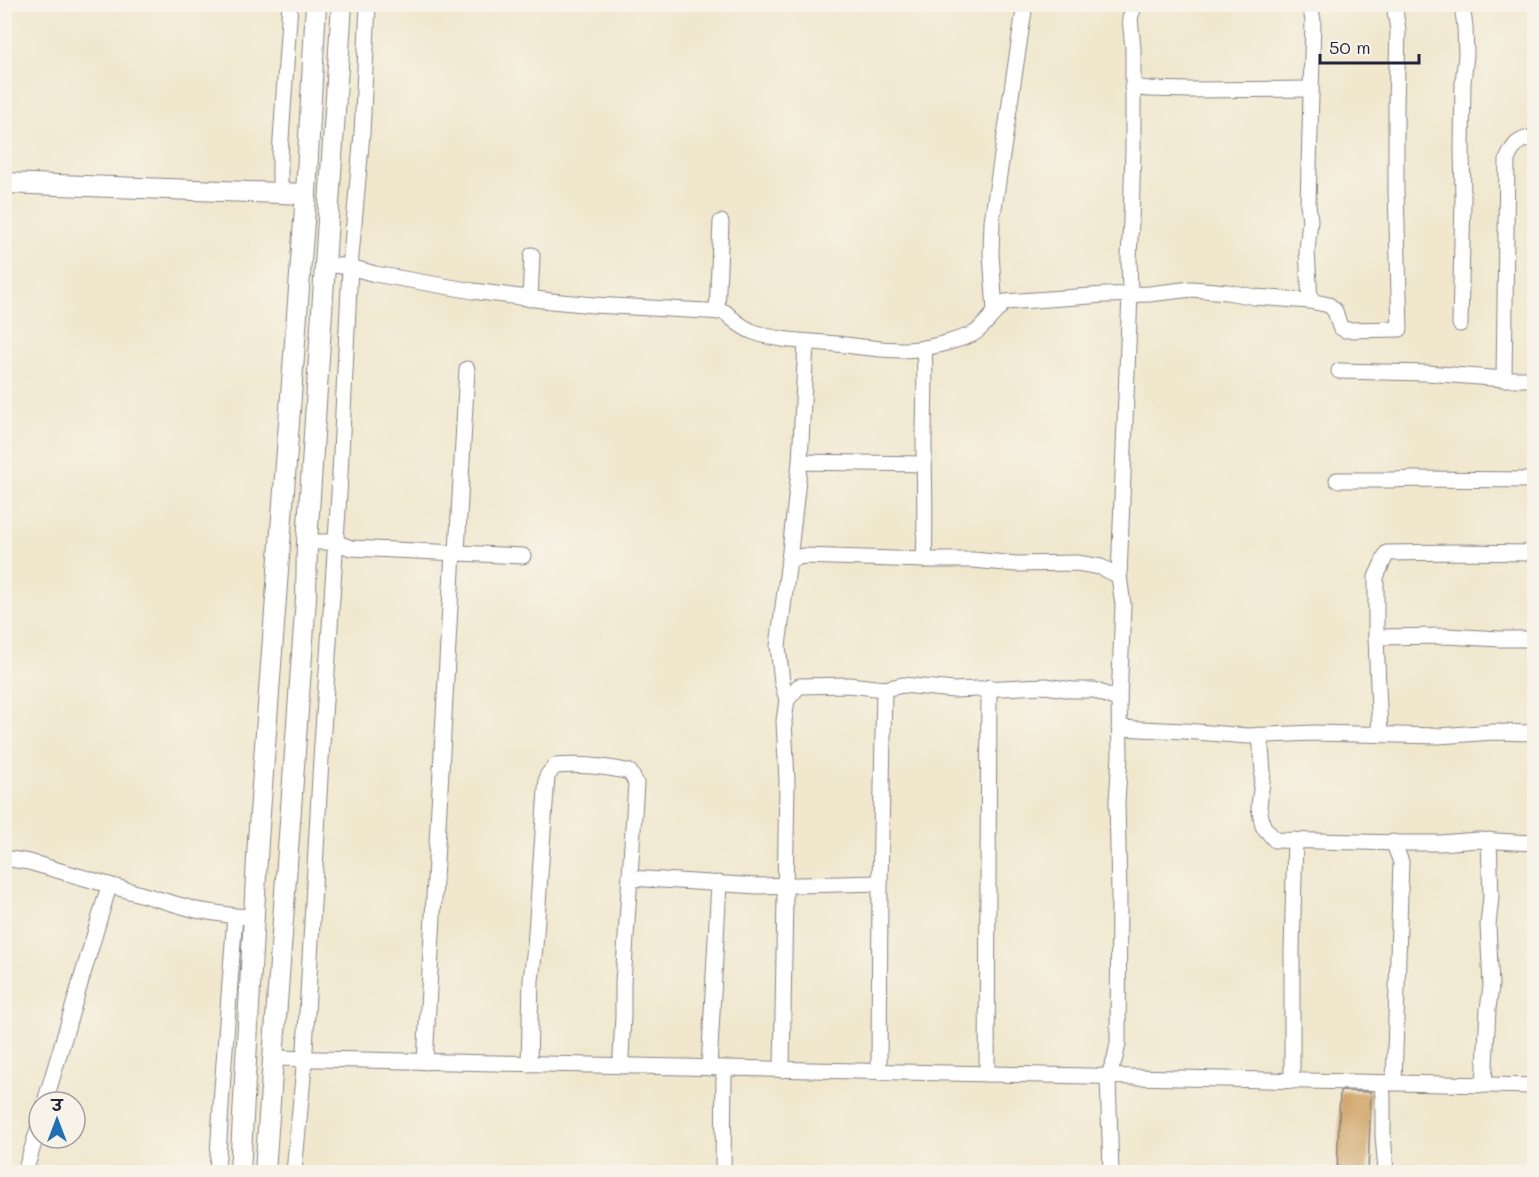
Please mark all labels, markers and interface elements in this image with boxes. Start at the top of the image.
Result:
scale bar [1320,27,1419,65]
text: 50 m [1329,35,1371,59]
north arrow [27,1090,87,1150]
text: उ [50,1094,64,1115]

